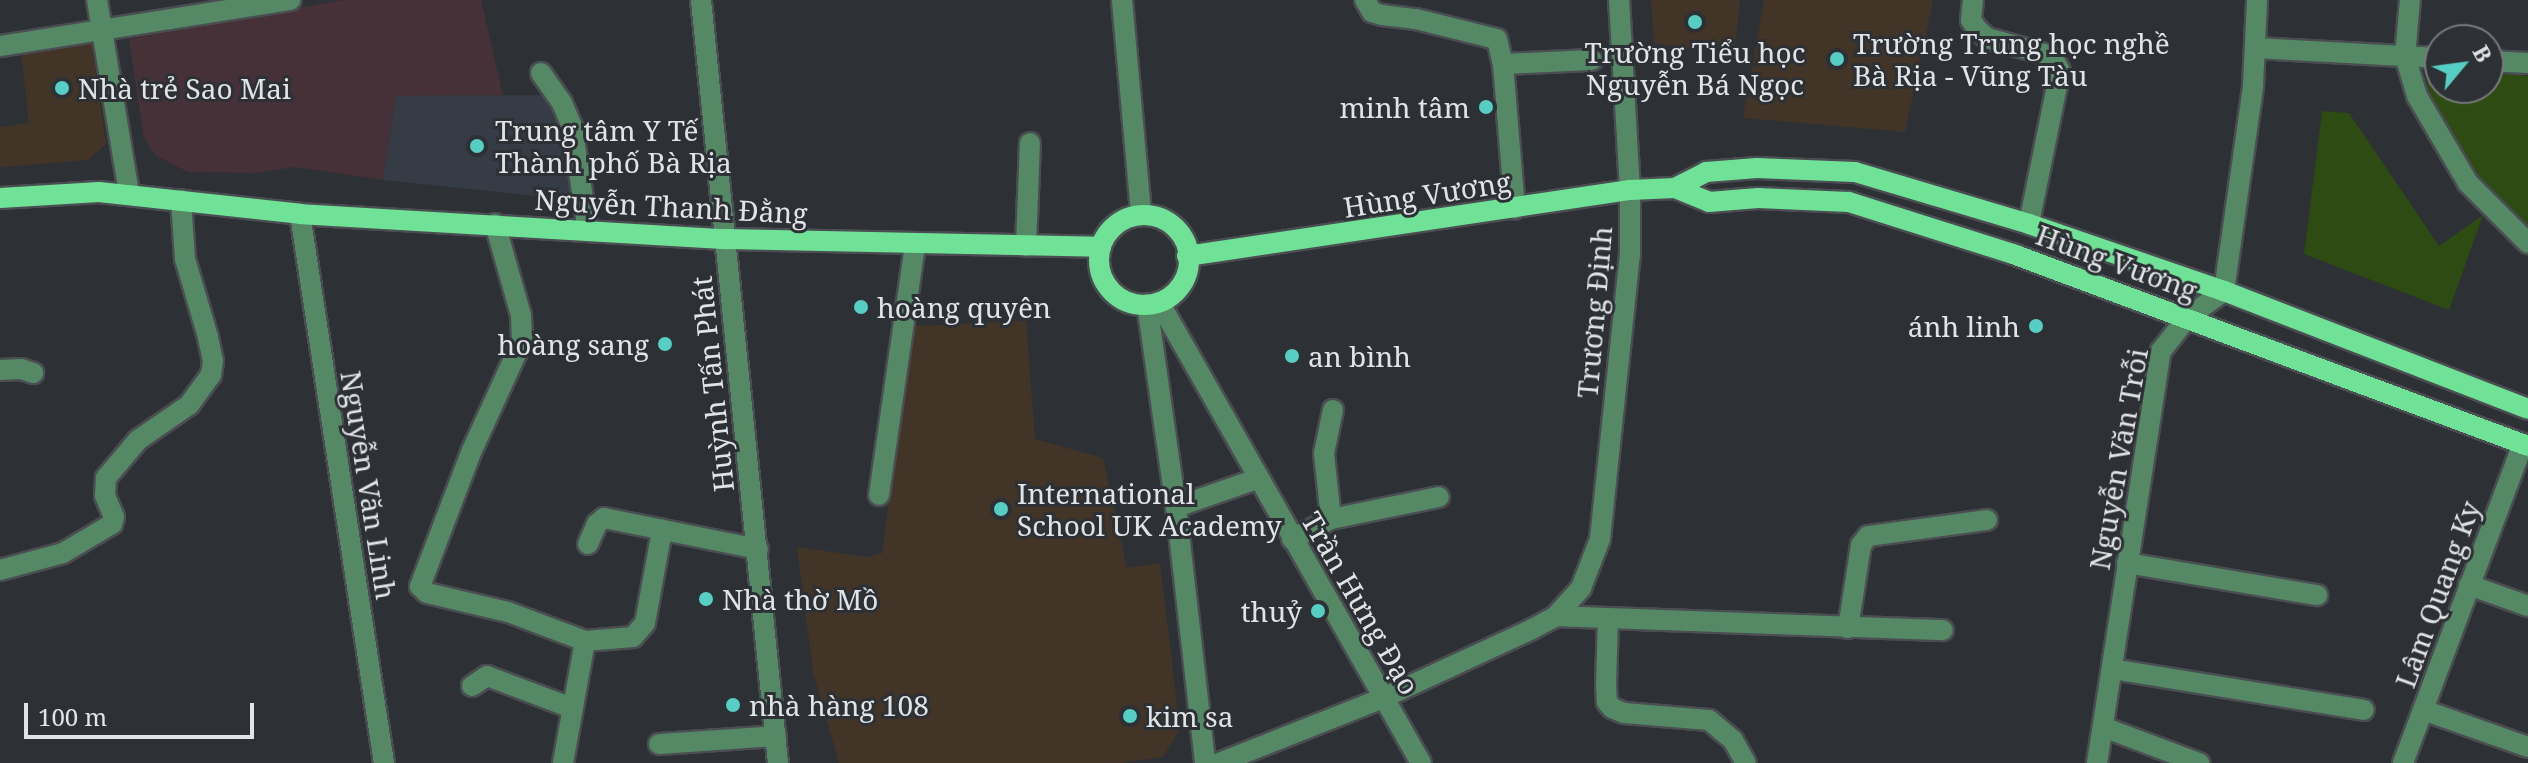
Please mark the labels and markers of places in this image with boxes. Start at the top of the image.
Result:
marker: Trường Tiểu học Nguyễn Bá Ngọc [1686,13,1704,31]
place label: Trường Trung học nghề Bà Rịa - Vũng Tàu [1853,26,2170,92]
place label: Trường Tiểu học Nguyễn Bá Ngọc [1584,35,1806,101]
marker: Trường Trung học nghề Bà Rịa - Vũng Tàu [1828,50,1846,68]
place label: Nhà trẻ Sao Mai [78,71,291,105]
marker: Nhà trẻ Sao Mai [53,79,71,97]
place label: minh tâm [1339,90,1470,124]
marker: minh tâm [1477,98,1495,116]
place label: Trung tâm Y Tế Thành phố Bà Rịa [495,113,732,179]
marker: Trung tâm Y Tế Thành phố Bà Rịa [466,135,488,157]
place label: hoàng quyên [877,290,1051,324]
marker: hoàng quyên [852,298,870,316]
place label: ánh linh [1908,309,2020,343]
marker: ánh linh [2027,317,2045,335]
place label: hoàng sang [497,327,649,361]
marker: hoàng sang [656,335,674,353]
place label: an bình [1308,339,1411,373]
marker: an bình [1283,347,1301,365]
place label: International School UK Academy [1017,476,1282,542]
marker: International School UK Academy [992,500,1010,518]
place label: Nhà thờ Mồ [722,582,879,616]
marker: Nhà thờ Mồ [697,590,715,608]
place label: thuỷ [1241,594,1302,628]
marker: thuỷ [1309,602,1327,620]
place label: nhà hàng 108 [749,688,929,722]
marker: nhà hàng 108 [724,696,742,714]
place label: kim sa [1146,699,1233,733]
marker: kim sa [1121,707,1139,725]

